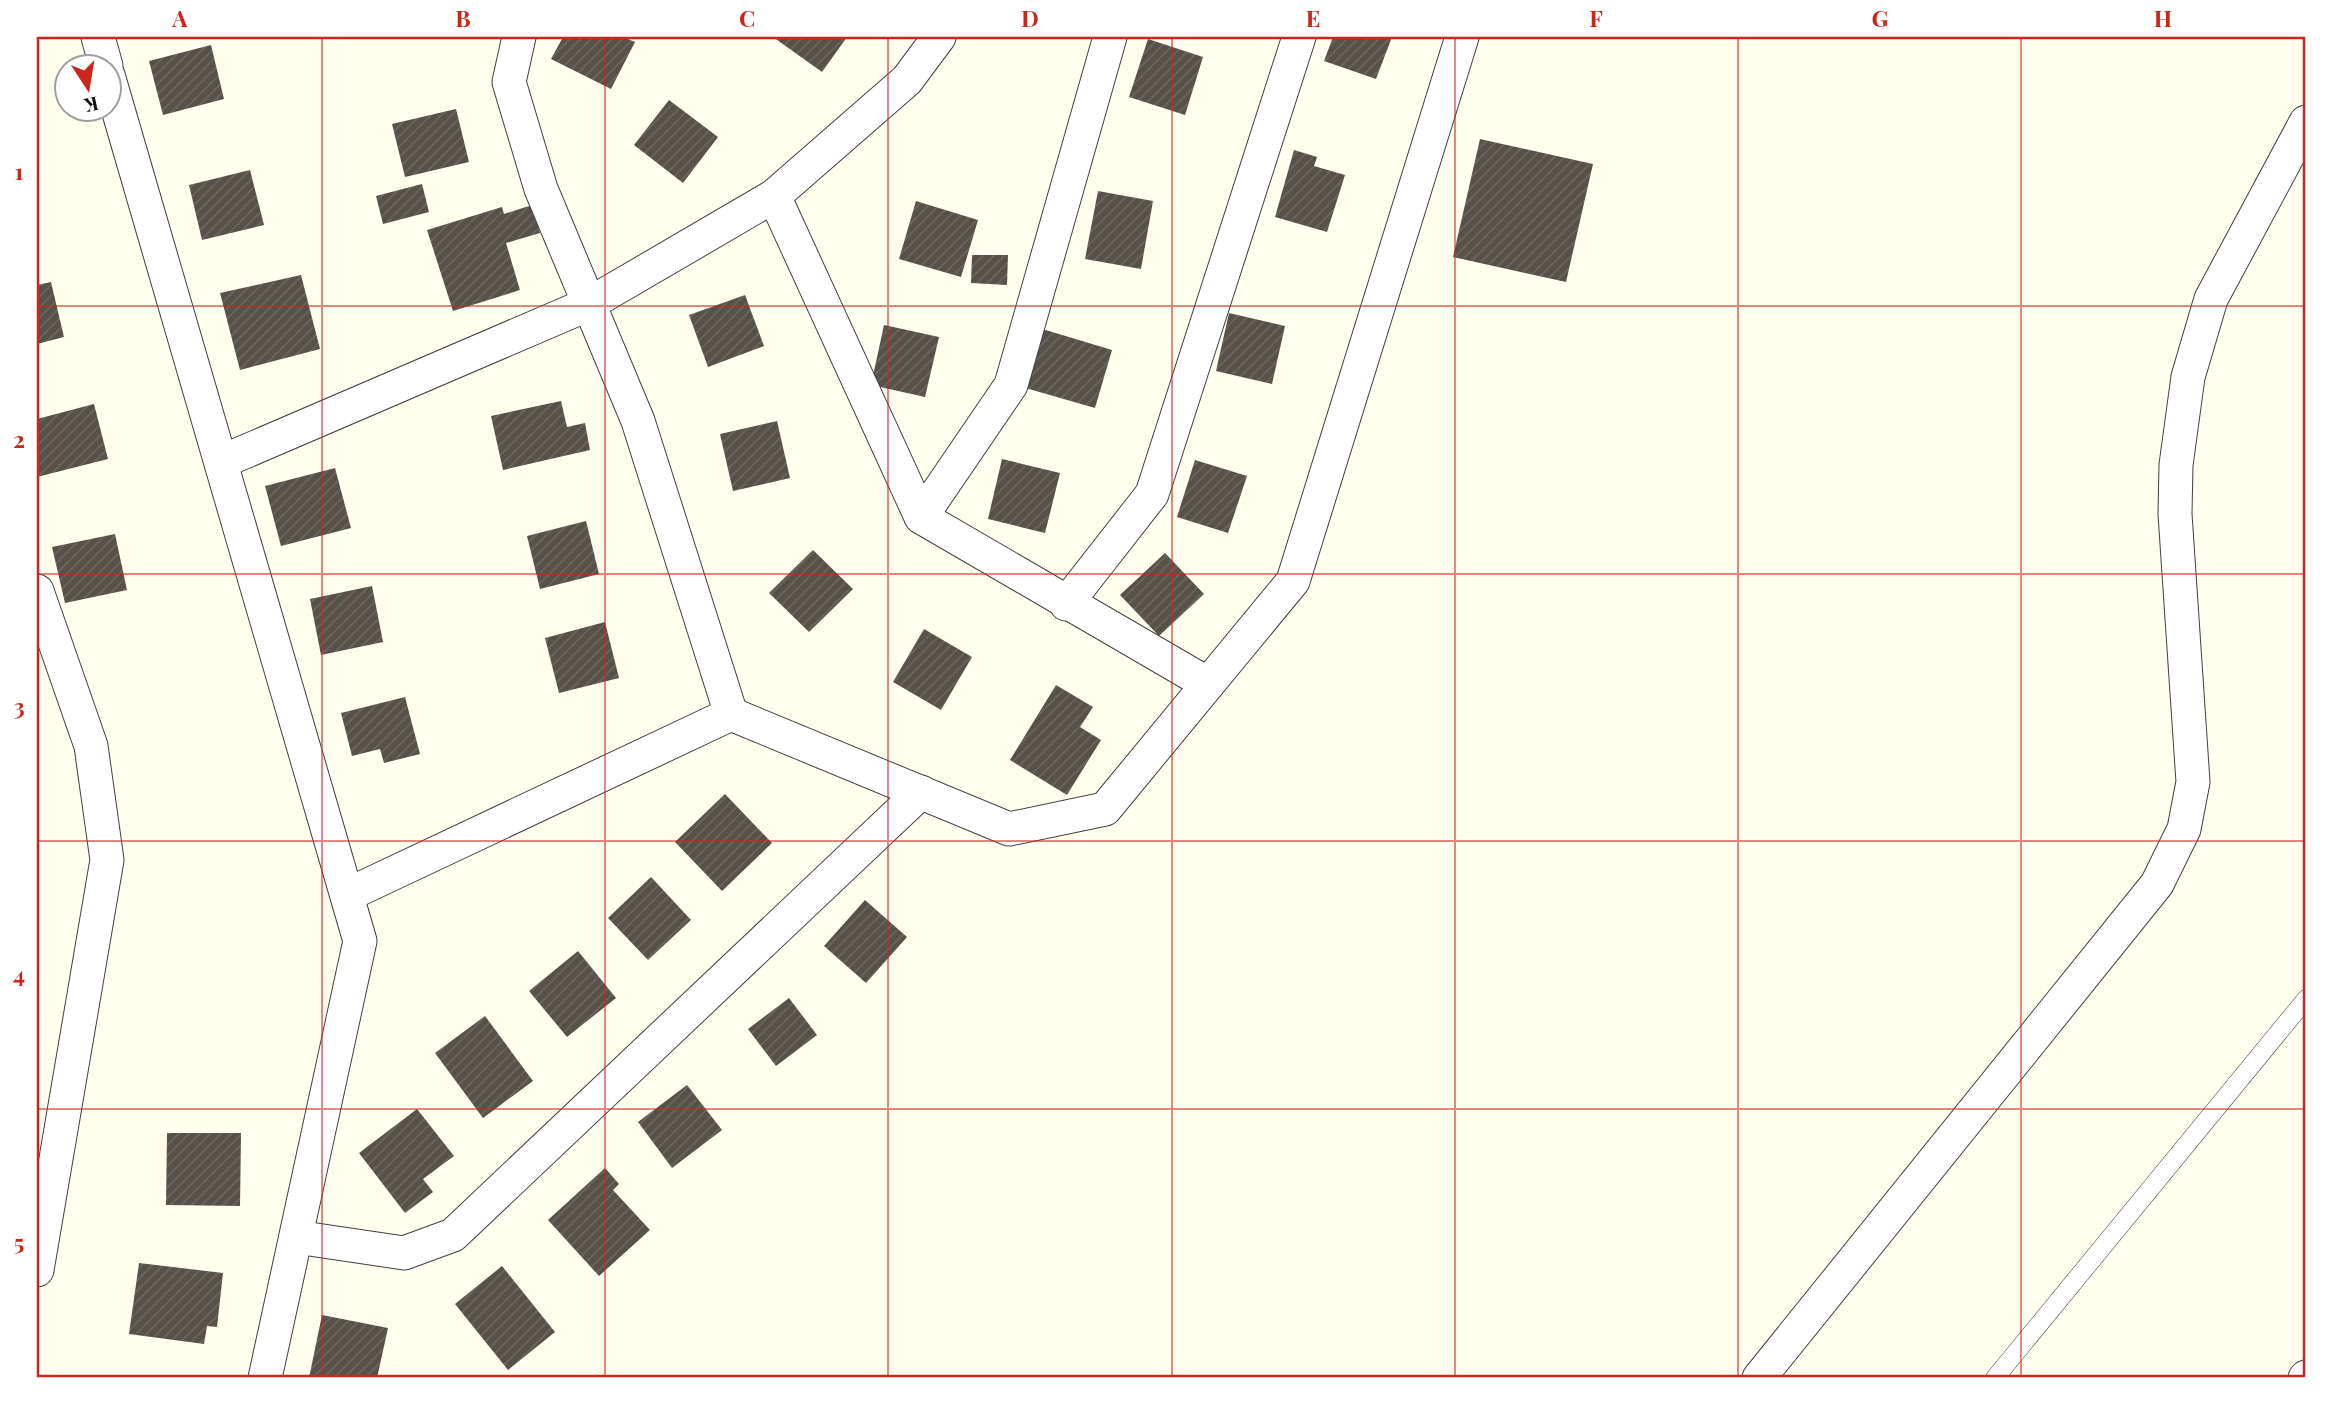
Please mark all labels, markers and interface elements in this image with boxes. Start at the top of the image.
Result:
text: A [171,2,188,33]
text: B [455,2,471,33]
text: C [739,2,755,33]
text: D [1021,2,1039,33]
text: E [1306,2,1320,33]
text: F [1589,2,1603,33]
text: G [1872,2,1889,33]
text: H [2154,2,2172,33]
north arrow [52,52,122,122]
text: K [82,91,101,120]
text: 1 [15,155,24,186]
text: 2 [13,423,25,454]
text: 3 [13,690,25,721]
text: 4 [13,958,25,989]
text: 5 [14,1226,24,1257]

